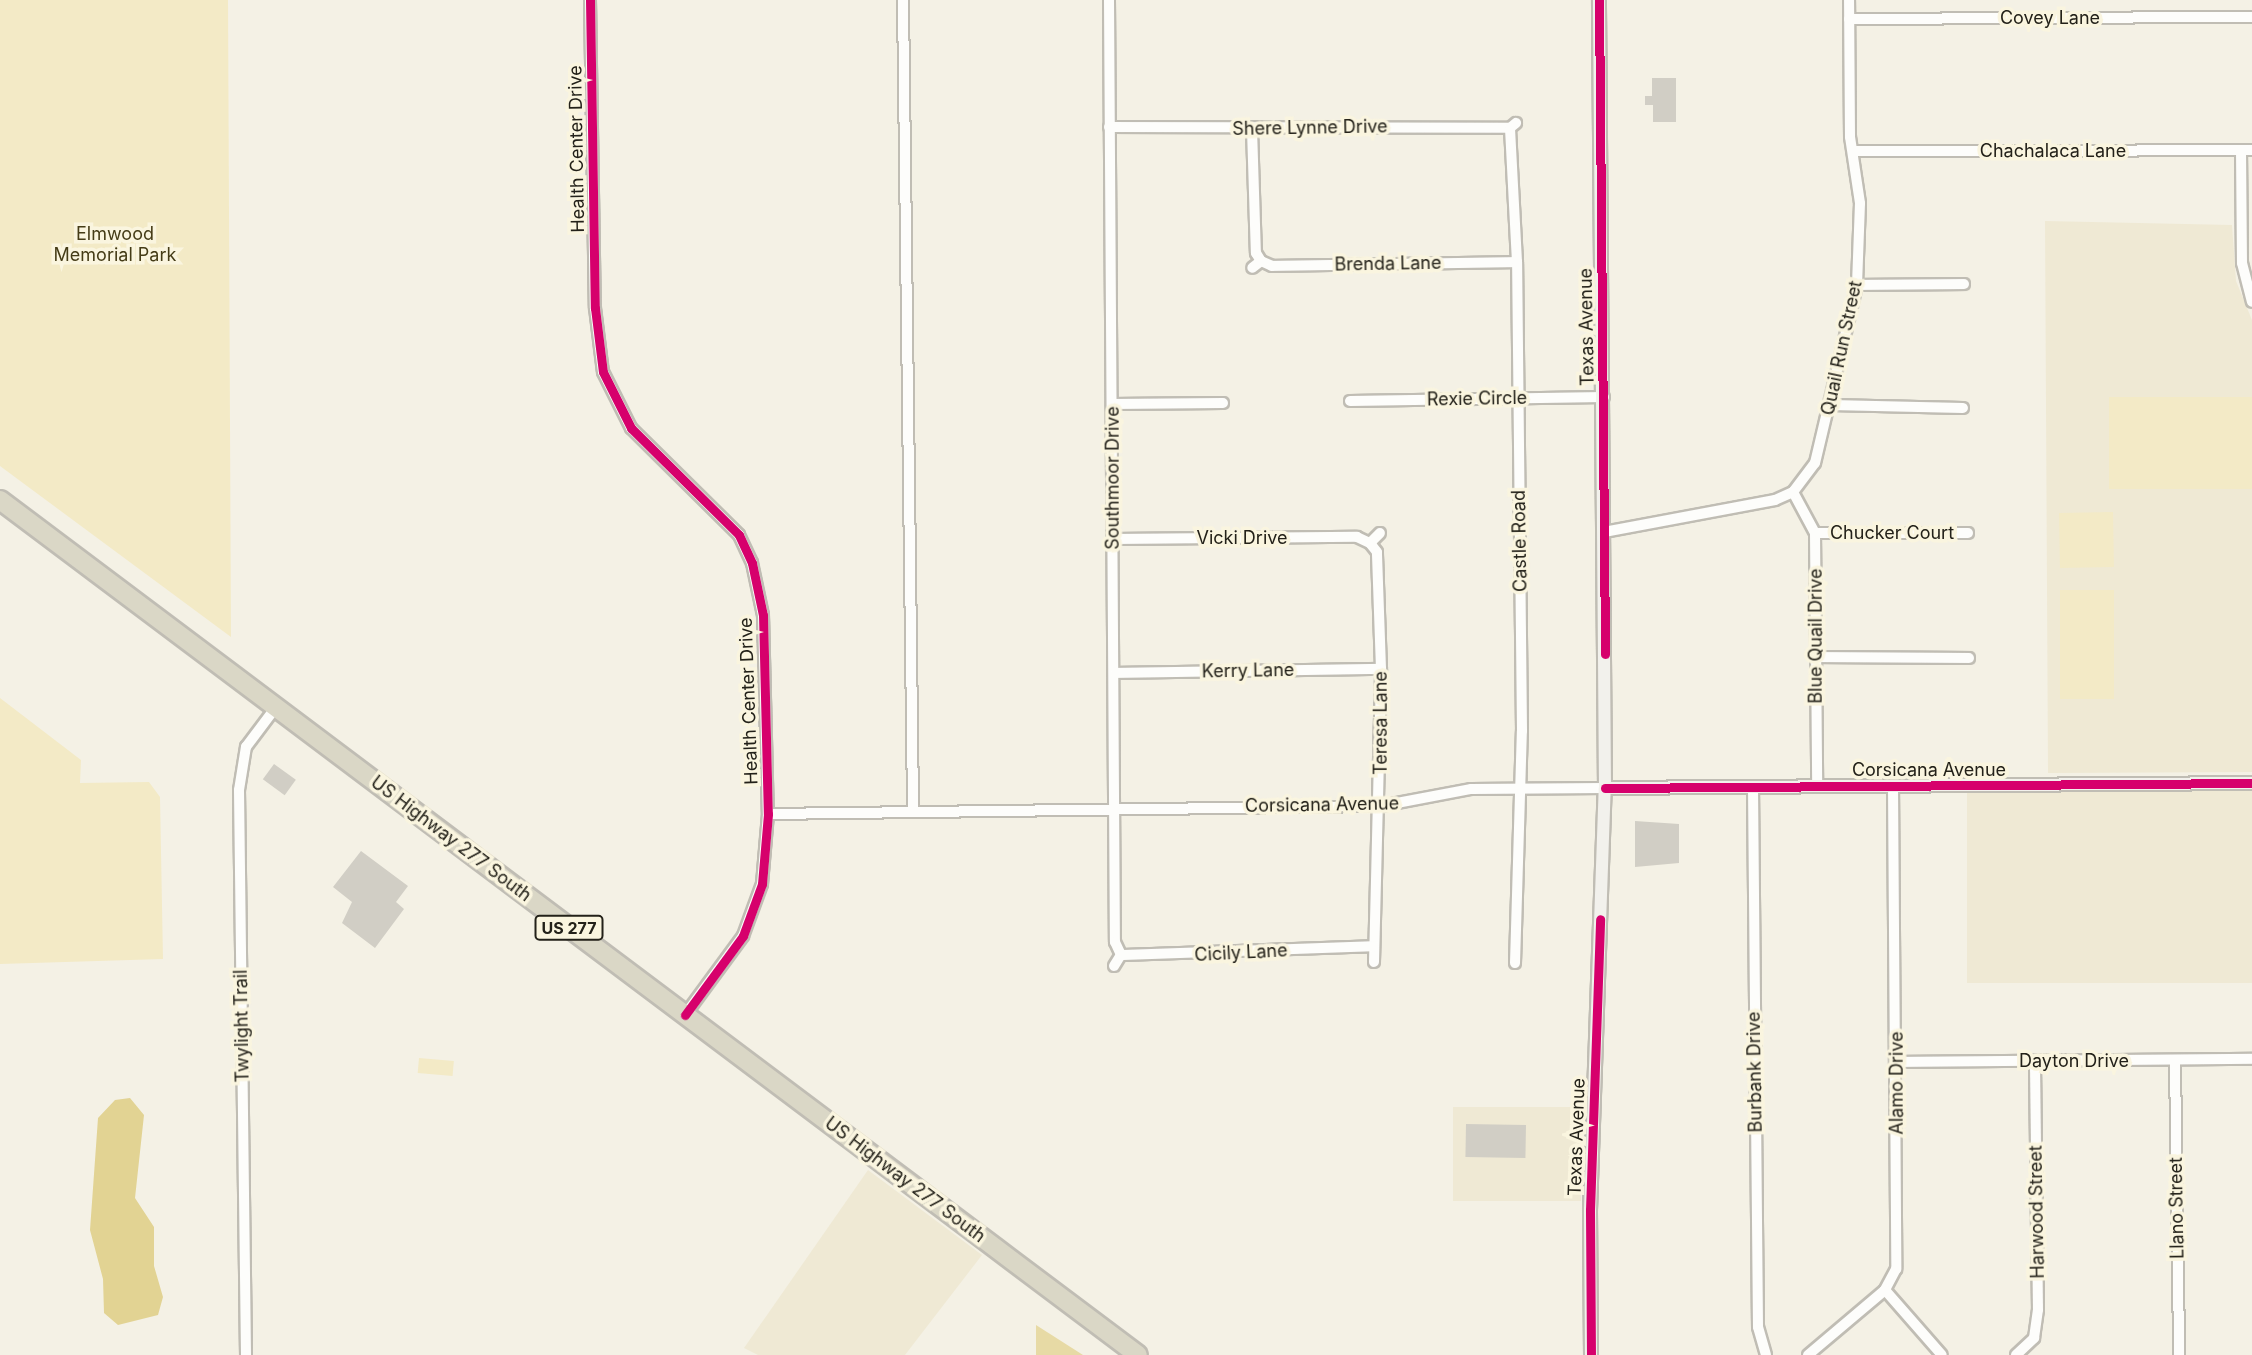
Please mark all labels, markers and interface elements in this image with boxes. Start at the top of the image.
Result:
street label: Covey Lane [2000,7,2100,29]
street label: Health Center Drive [565,65,589,233]
street label: Shere Lynne Drive [1232,116,1388,140]
street label: Chachalaca Lane [1980,140,2126,162]
park label: Elmwood Memorial Park [54,224,176,266]
street label: Brenda Lane [1334,252,1442,276]
street label: Texas Avenue [1575,268,1599,386]
street label: Quail Run Street [1817,279,1867,417]
street label: Rexie Circle [1427,387,1527,411]
street label: Southmoor Drive [1102,406,1124,550]
street label: Castle Road [1508,490,1532,592]
street label: Chucker Court [1830,522,1954,544]
street label: Vicki Drive [1196,527,1288,549]
street label: Blue Quail Drive [1805,568,1827,704]
street label: Health Center Drive [735,617,763,785]
street label: Kerry Lane [1202,659,1294,683]
street label: Teresa Lane [1370,671,1392,775]
street label: Corsicana Avenue [1852,759,2006,781]
street label: US Highway 277 South [366,772,536,906]
street label: Corsicana Avenue [1245,793,1399,817]
road number: US 277 [534,916,604,940]
street label: Cicily Lane [1194,940,1288,966]
street label: Twylight Trail [230,969,254,1083]
street label: Burbank Drive [1743,1011,1767,1133]
street label: Alamo Drive [1886,1031,1908,1135]
street label: Dayton Drive [2019,1050,2129,1072]
street label: Texas Avenue [1564,1078,1590,1196]
street label: US Highway 277 South [820,1113,990,1247]
street label: Harwood Street [2025,1145,2049,1279]
street label: Llano Street [2165,1157,2189,1259]

